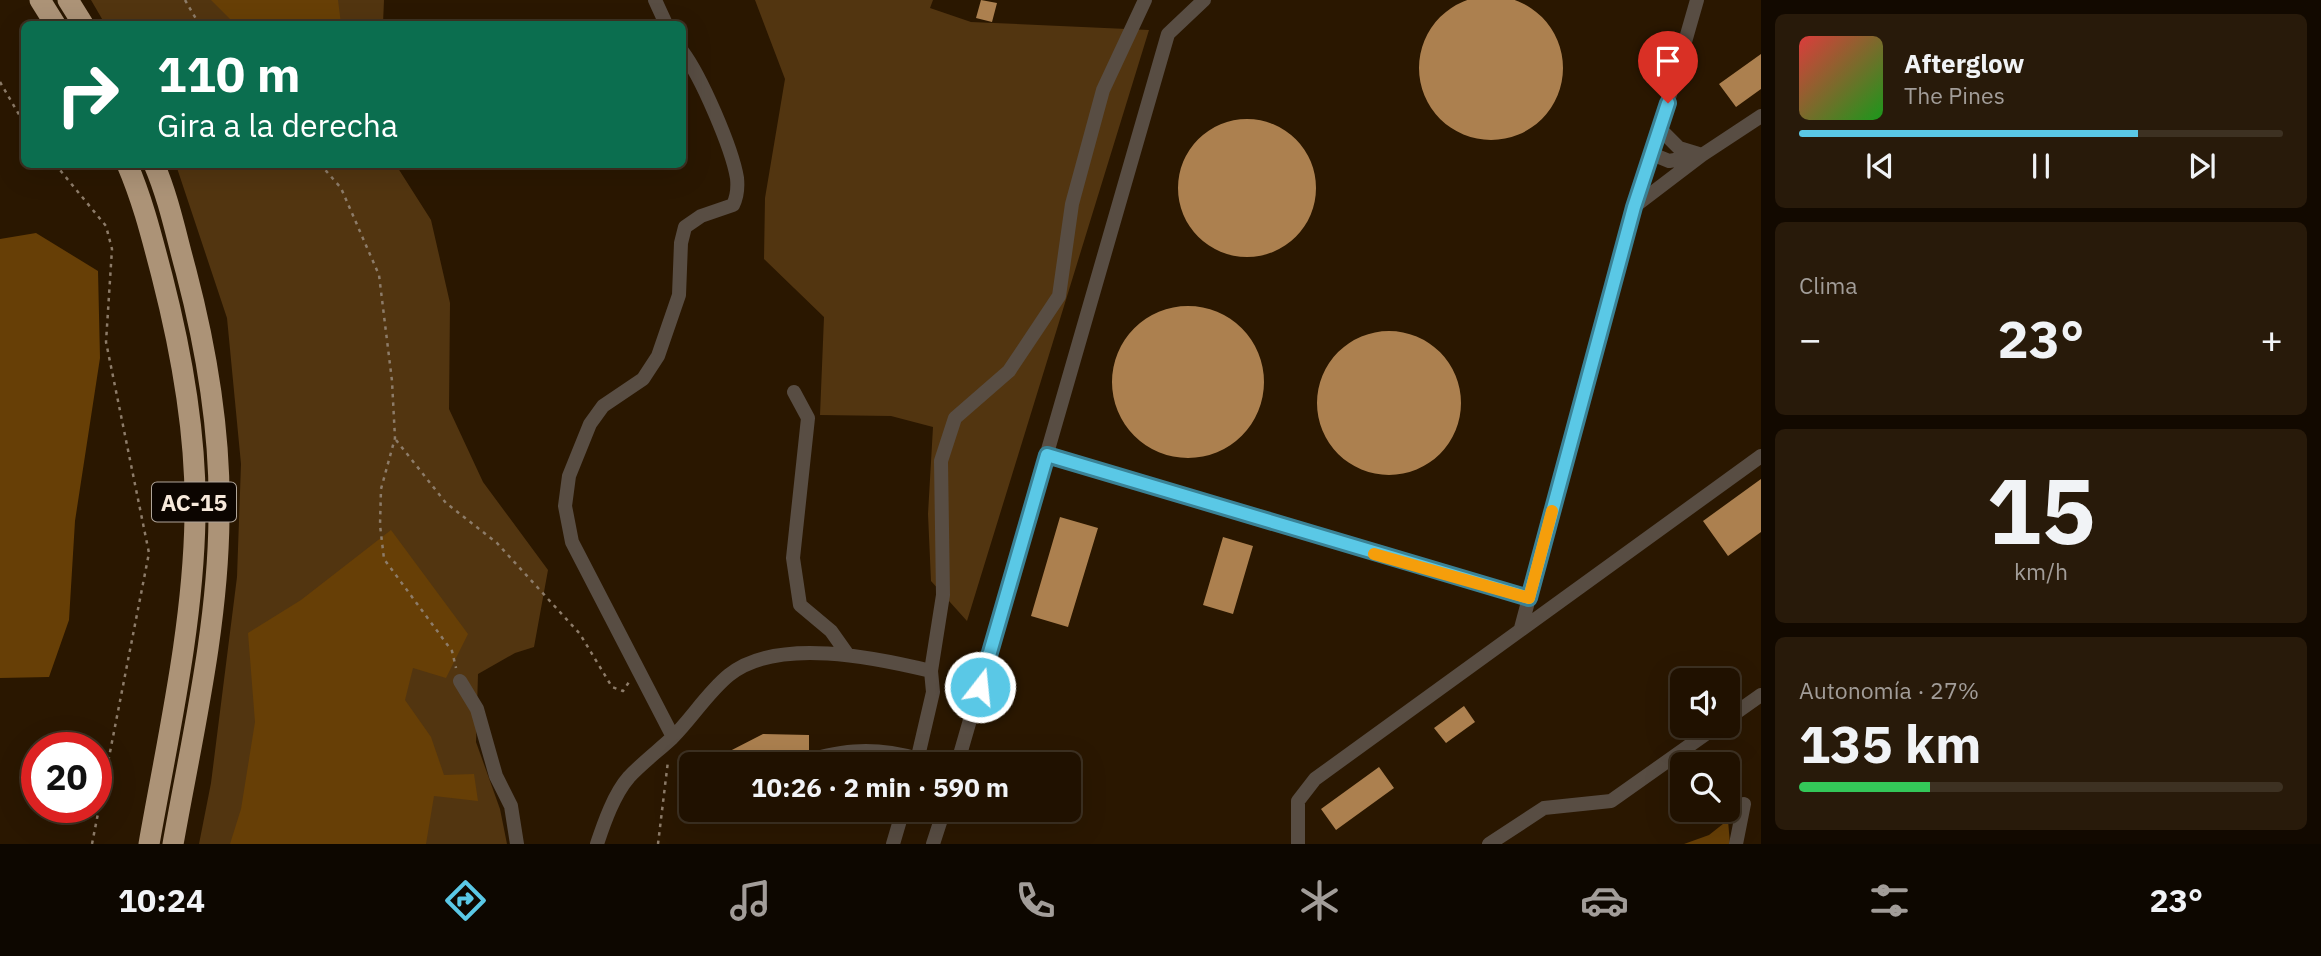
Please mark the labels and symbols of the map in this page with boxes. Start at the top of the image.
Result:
pin [1638,31,1698,103]
road number: AC-15 [152,482,236,522]
position arrow [943,650,1017,724]
speed limit sign: 20 [21,732,112,823]

